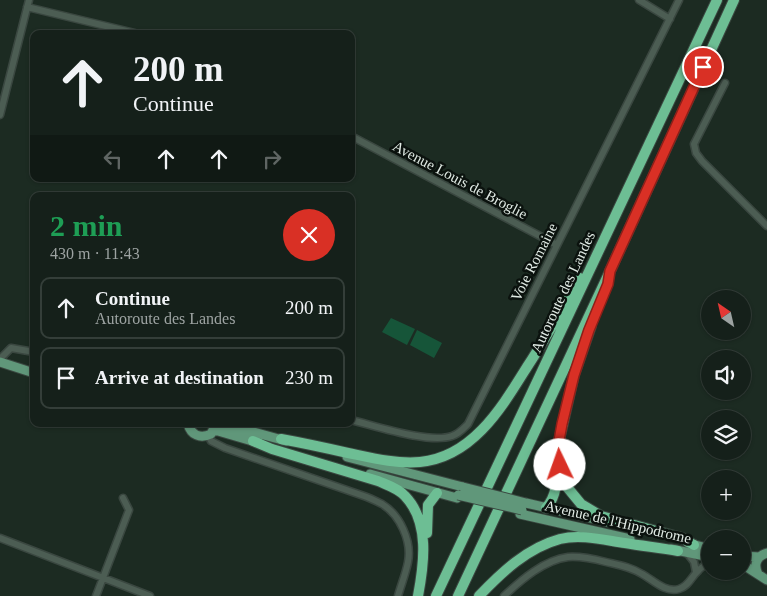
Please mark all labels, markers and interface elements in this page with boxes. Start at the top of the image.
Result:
pin [682,46,724,88]
icon: ahead [50,50,115,115]
text: 200 m [133,50,223,89]
icon: arrive [689,53,717,81]
text: Continue [133,91,214,116]
street label: Avenue Louis de Broglie [390,138,530,222]
icon: left [99,145,127,173]
icon: ahead [152,145,180,173]
icon: ahead [205,145,233,173]
icon: right [258,145,286,173]
text: 2 min [50,209,123,242]
button: close [283,209,335,261]
street label: Voie Romaine [508,220,561,304]
street label: Autoroute des Landes [528,229,598,355]
text: 430 m · 11:43 [50,245,140,262]
text: Continue [95,288,170,309]
north arrow [701,290,751,340]
map controls [701,290,751,580]
icon: ahead [52,294,80,322]
text: 200 m [285,297,333,318]
text: Autoroute des Landes [95,310,235,327]
button: sound [701,350,751,400]
icon: arrive [52,364,80,392]
text: Arrive at destination [95,367,264,388]
text: 230 m [285,367,333,388]
button: layers [701,410,751,460]
position arrow [533,438,585,490]
button: + [701,470,751,520]
street label: Avenue de l'Hippodrome [543,497,693,547]
button: − [701,530,751,580]

